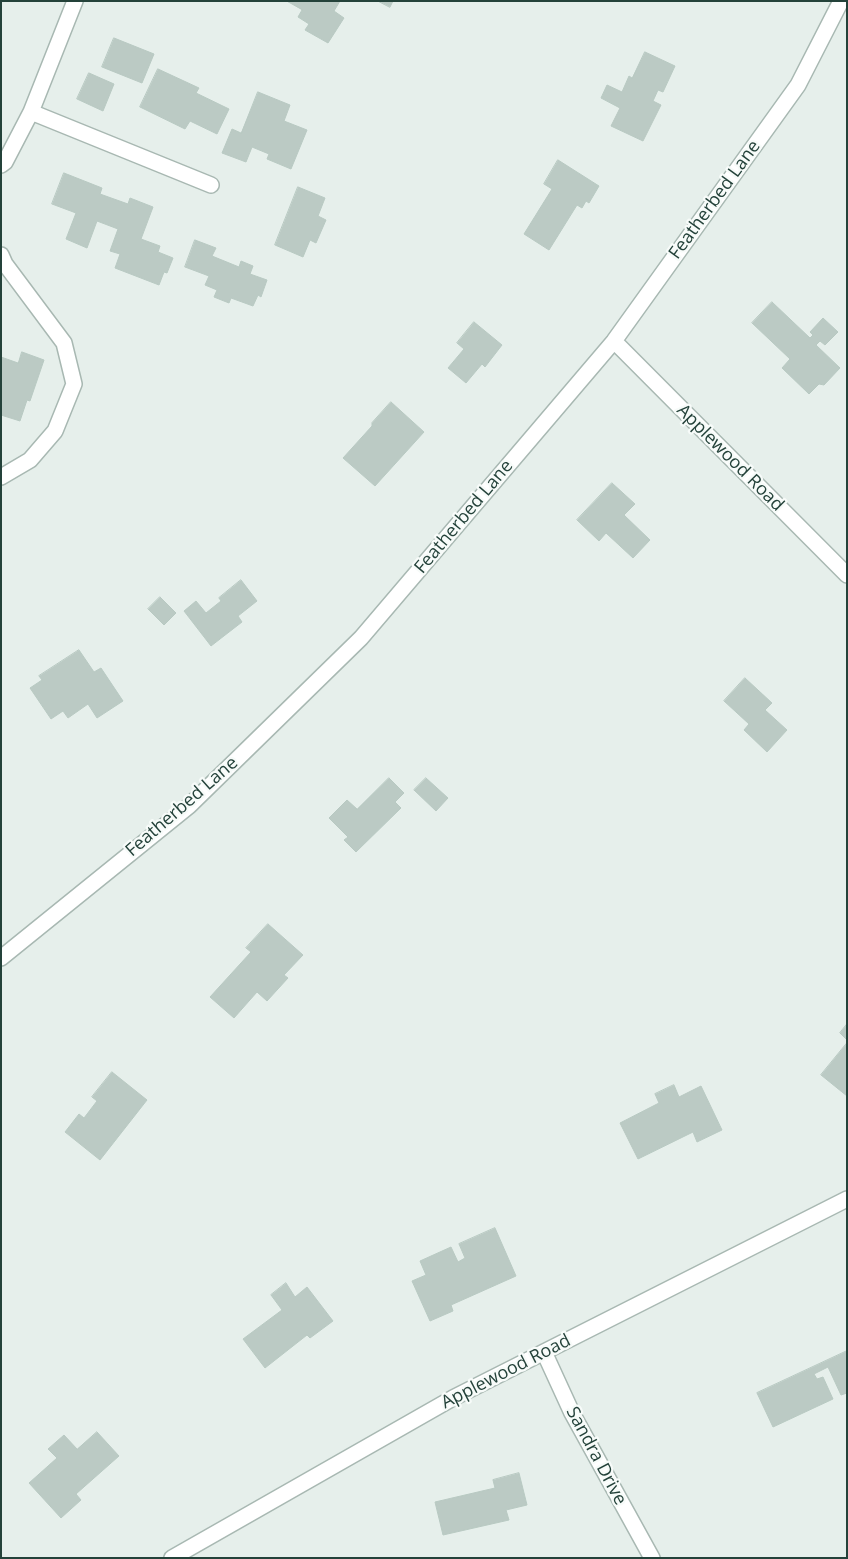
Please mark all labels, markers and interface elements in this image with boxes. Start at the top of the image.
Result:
street label: Featherbed Lane [665,136,765,264]
street label: Applewood Road [672,400,788,516]
street label: Featherbed Lane [410,456,518,578]
street label: Featherbed Lane [121,752,243,862]
street label: Applewood Road [438,1330,574,1414]
street label: Sandra Drive [561,1403,631,1509]

